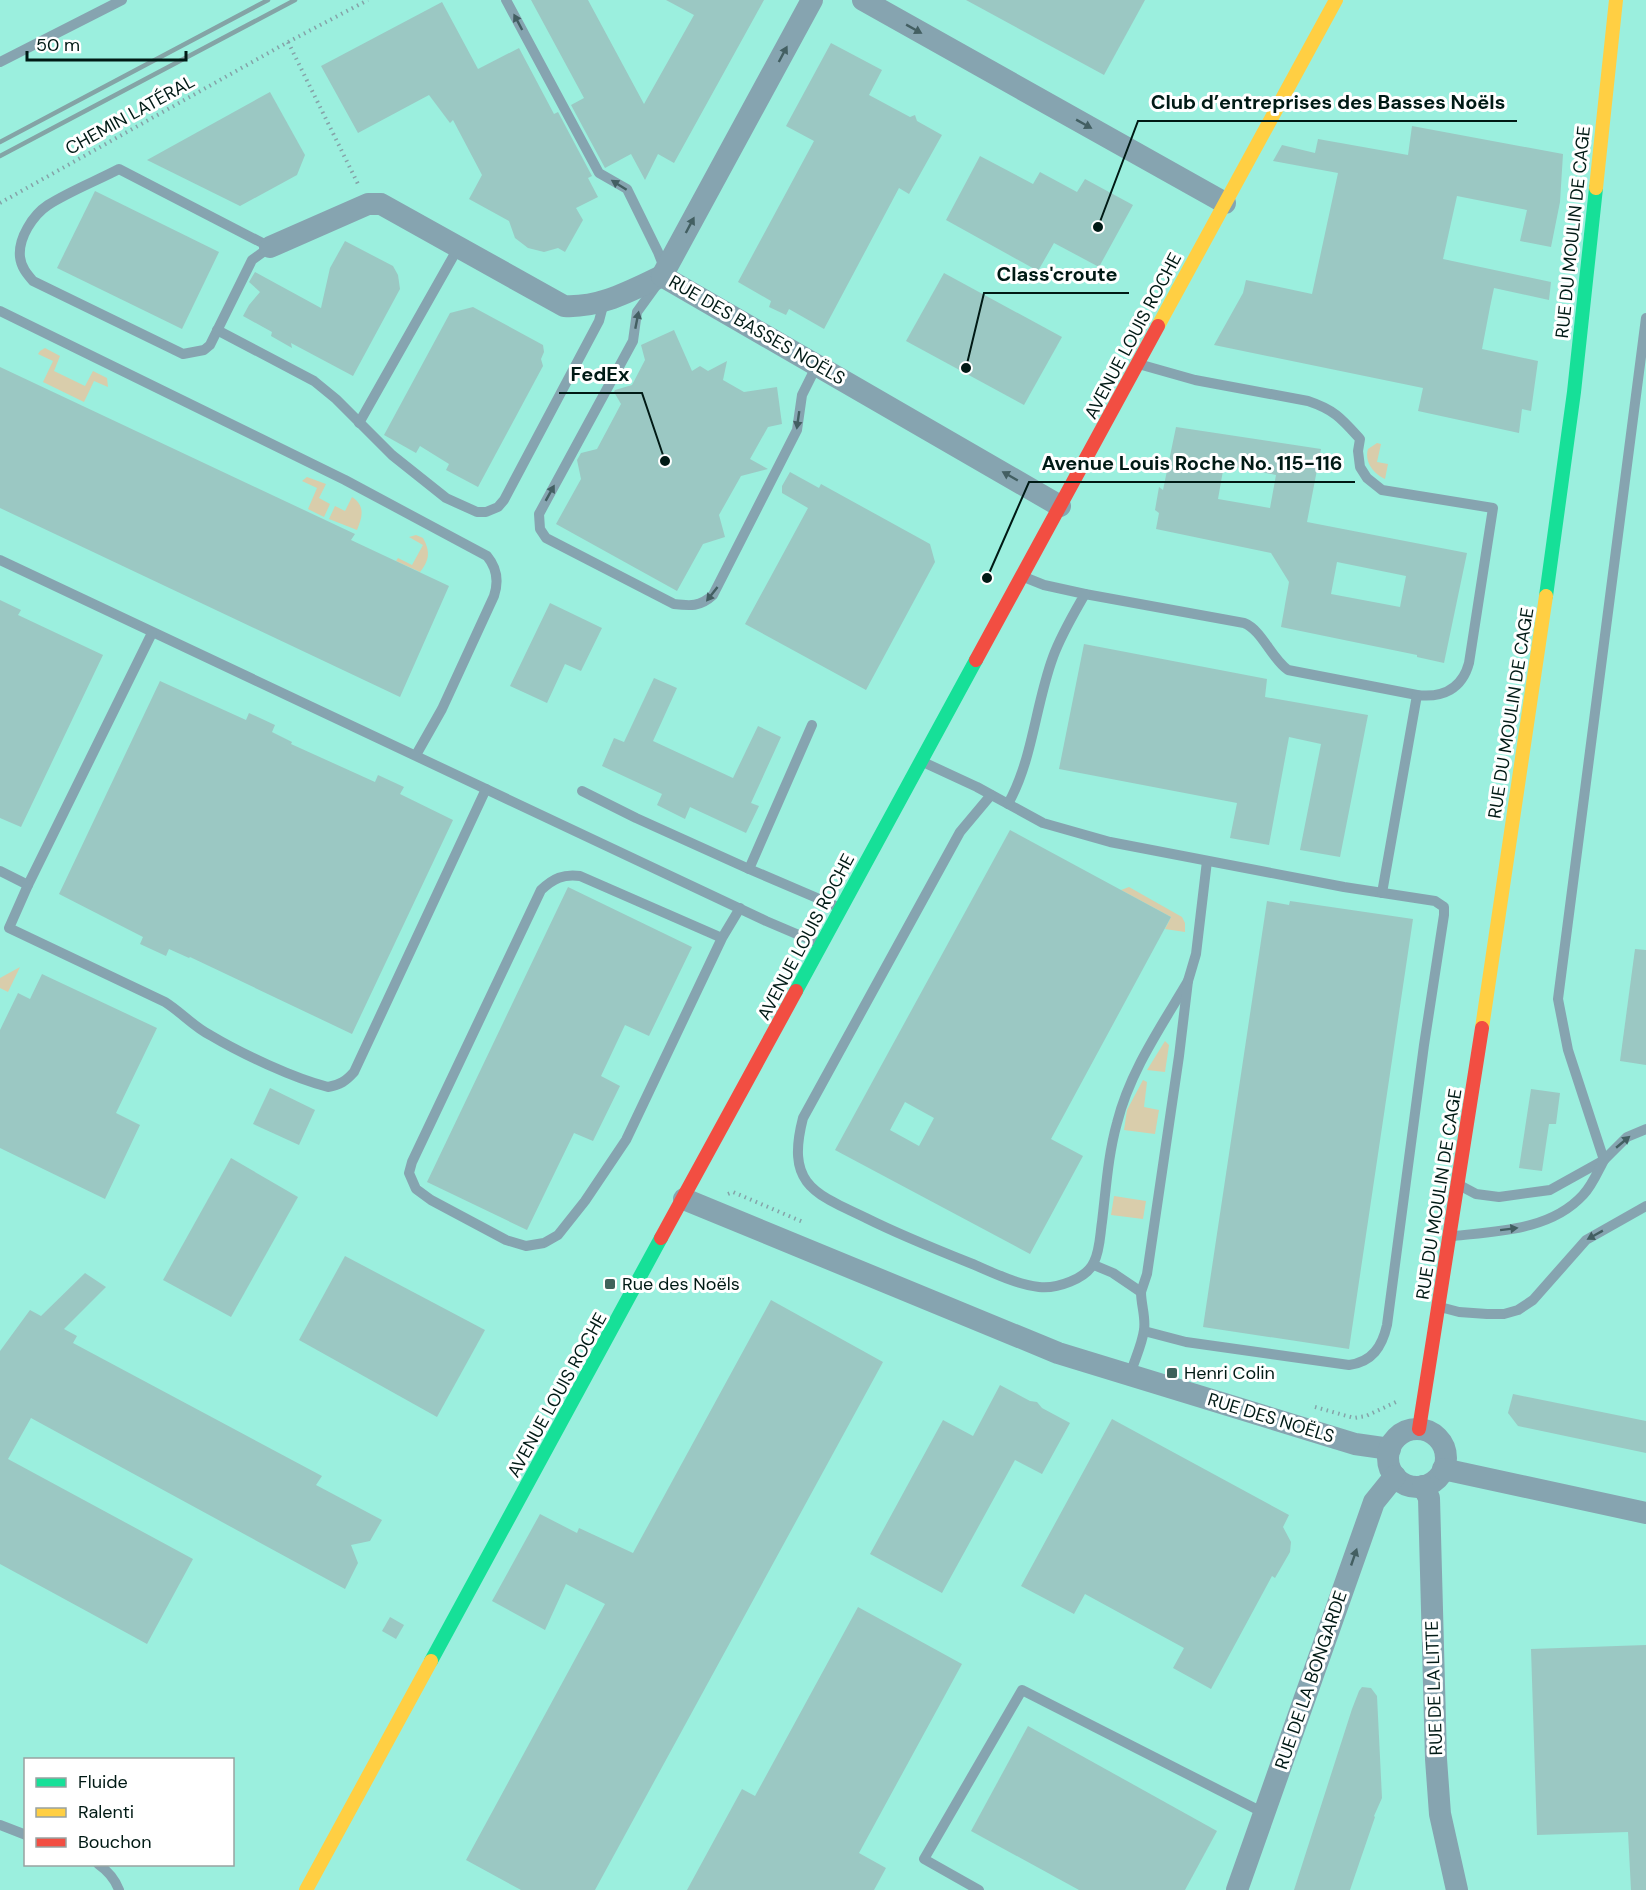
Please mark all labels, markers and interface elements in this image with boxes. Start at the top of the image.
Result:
one-way arrow [513,13,523,30]
scale bar [27,24,186,62]
one-way arrow [906,24,923,34]
text: 50 m [36,33,80,57]
one-way arrow [778,45,788,62]
street label: CHEMIN LATÉRAL [61,70,199,160]
callout: Club d’entreprises des Basses Noëls [1138,83,1517,121]
text: Club d’entreprises des Basses Noëls [1151,89,1505,115]
one-way arrow [1076,119,1093,129]
street label: RUE DU MOULIN DE CAGE [1550,125,1596,339]
one-way arrow [611,180,627,191]
one-way arrow [685,216,695,233]
street label: AVENUE LOUIS ROCHE [1079,249,1187,423]
callout: Class'croute [984,255,1129,293]
text: Class'croute [996,261,1118,287]
street label: RUE DES BASSES NOËLS [664,270,850,390]
one-way arrow [633,310,642,329]
callout: FedEx [559,355,642,393]
text: FedEx [571,361,630,387]
one-way arrow [794,411,803,430]
callout: Avenue Louis Roche No. 115-116 [1029,444,1355,482]
text: Avenue Louis Roche No. 115-116 [1041,450,1343,476]
one-way arrow [1001,471,1018,481]
one-way arrow [545,485,555,502]
one-way arrow [706,586,718,601]
street label: RUE DU MOULIN DE CAGE [1482,606,1540,820]
street label: AVENUE LOUIS ROCHE [752,850,860,1024]
street label: RUE DU MOULIN DE CAGE [1410,1087,1468,1301]
one-way arrow [1616,1135,1631,1148]
one-way arrow [1499,1224,1518,1234]
one-way arrow [1586,1230,1603,1240]
place label: Rue des Noëls [622,1272,740,1296]
marker: Rue des Noëls [603,1277,617,1291]
street label: AVENUE LOUIS ROCHE [502,1308,612,1482]
place label: Henri Colin [1184,1361,1275,1385]
marker: Henri Colin [1165,1366,1179,1380]
street label: RUE DES NOËLS [1205,1387,1337,1449]
one-way arrow [1350,1548,1360,1566]
street label: RUE DE LA BONGARDE [1269,1588,1353,1772]
street label: RUE DE LA LITTE [1420,1620,1448,1756]
legend [24,1758,234,1866]
text: Fluide [78,1770,128,1794]
text: Ralenti [78,1800,134,1824]
text: Bouchon [78,1830,152,1854]

